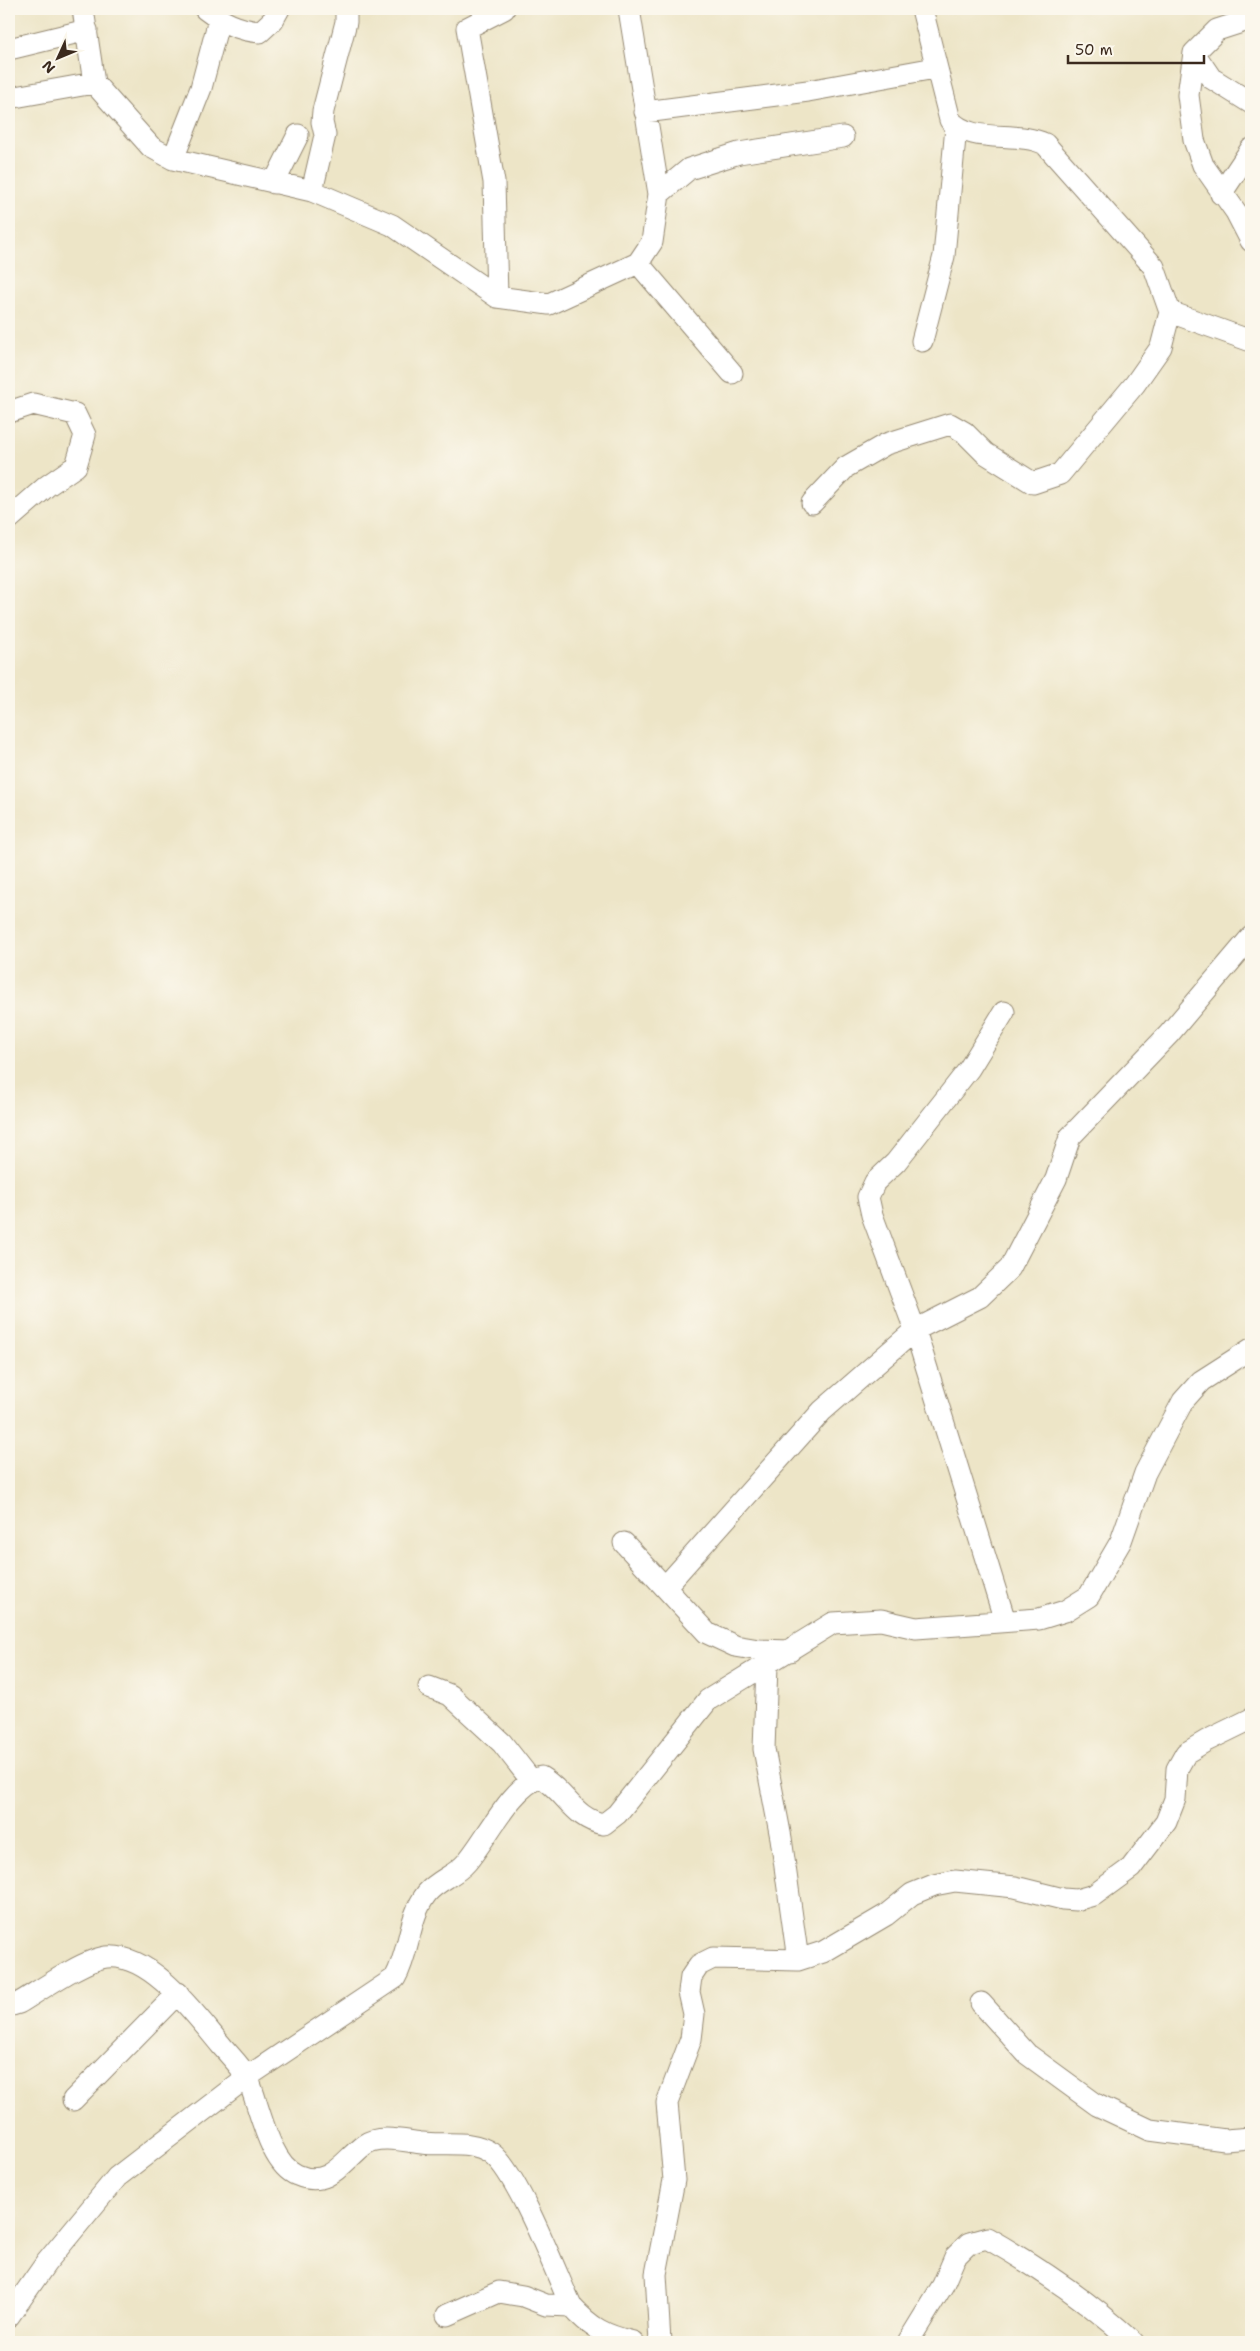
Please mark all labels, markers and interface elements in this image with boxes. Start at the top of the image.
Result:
north arrow [32,32,82,82]
scale bar [1068,32,1204,64]
text: 50 m [1075,40,1113,60]
text: N [38,57,59,77]

